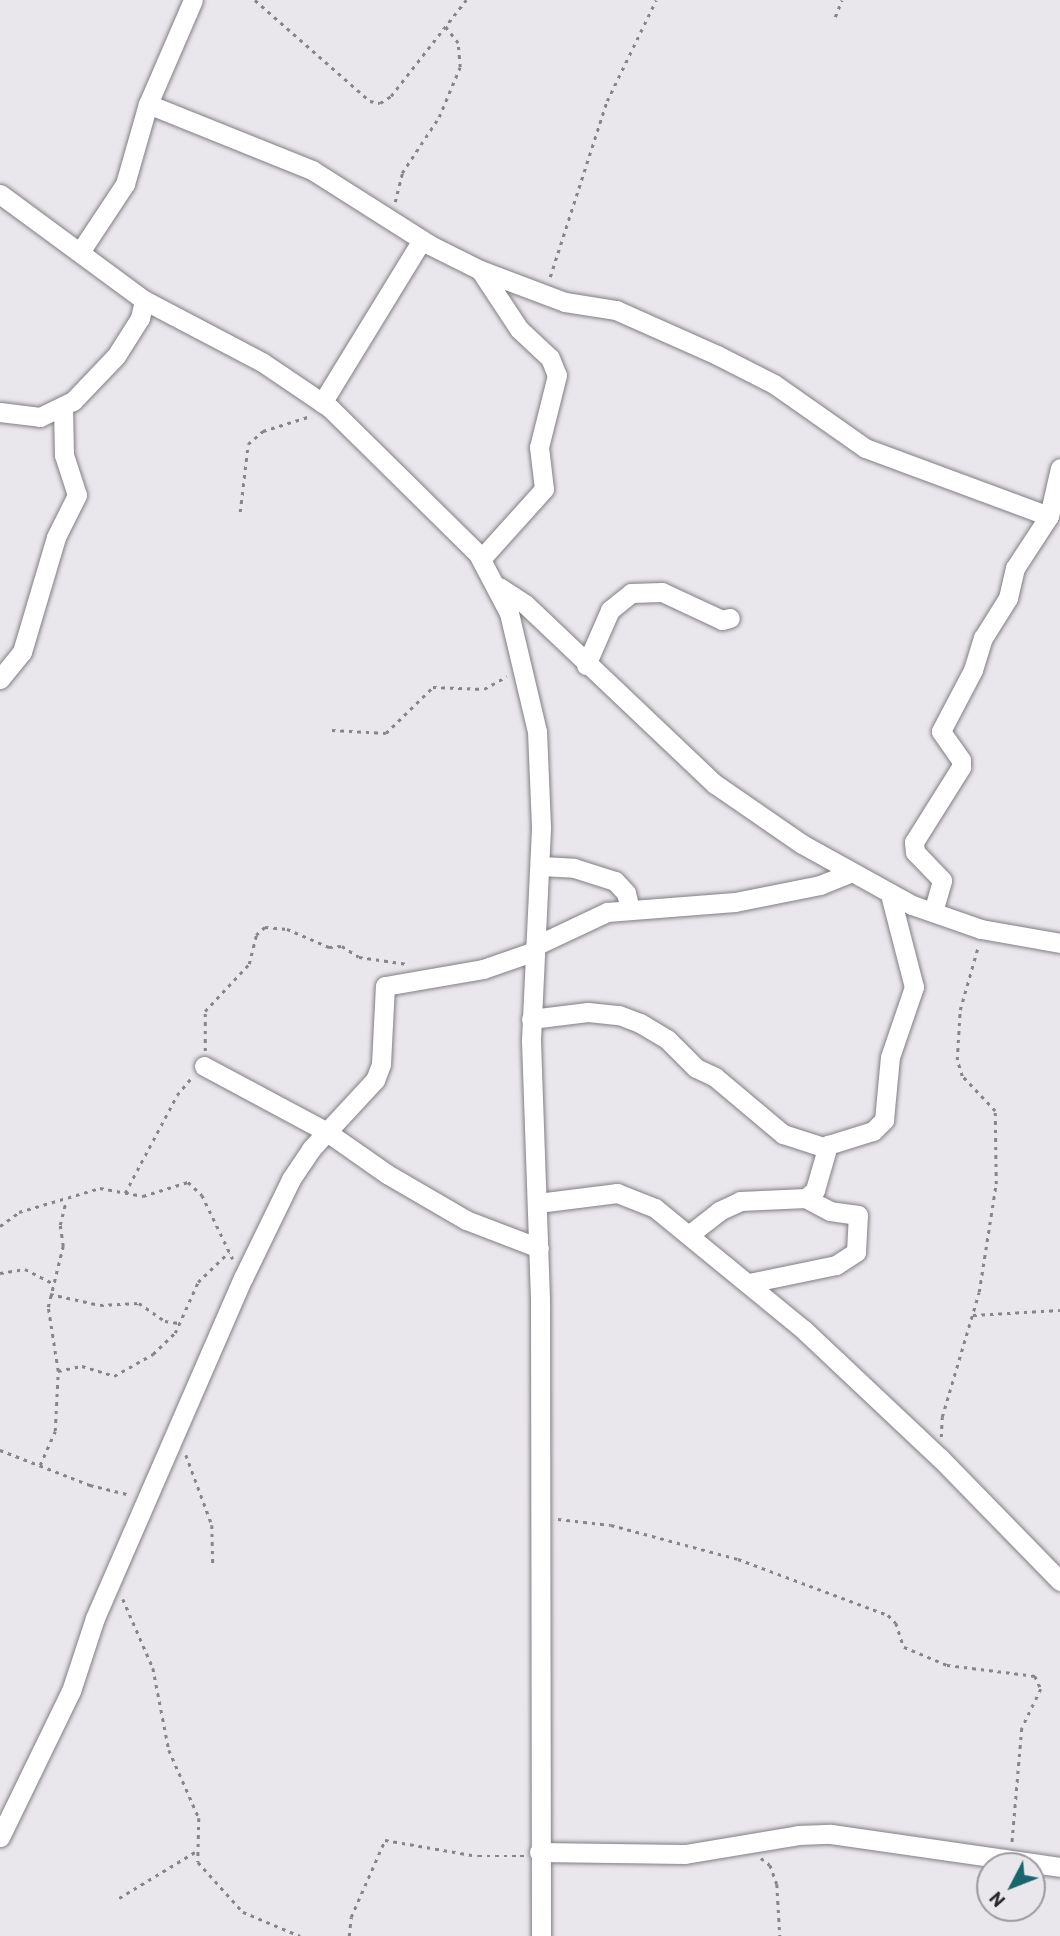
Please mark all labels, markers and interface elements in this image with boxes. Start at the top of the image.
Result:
north arrow [976,1852,1046,1922]
text: N [984,1888,1009,1912]

